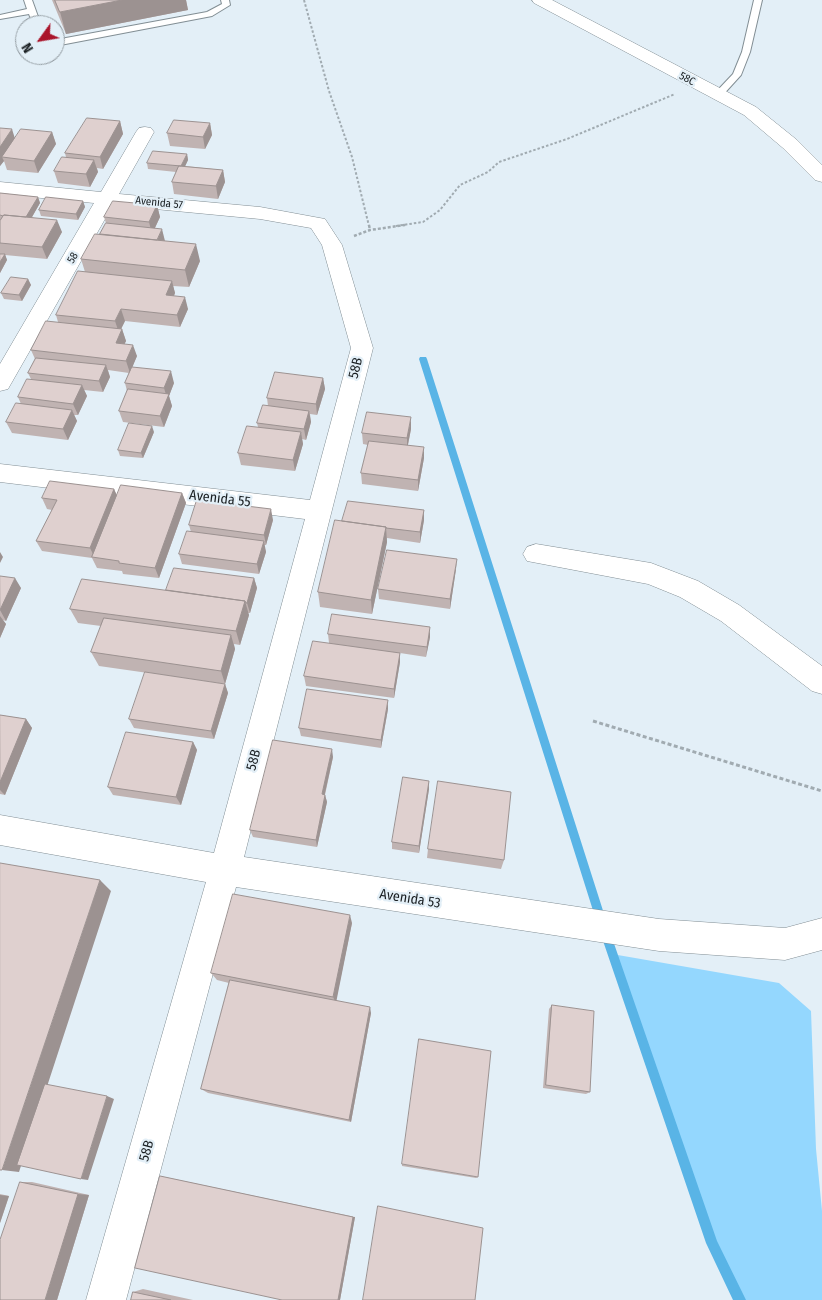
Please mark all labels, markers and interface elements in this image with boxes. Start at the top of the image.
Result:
north arrow [15,15,65,65]
text: N [18,40,37,56]
street label: 58C [677,69,697,89]
street label: Avenida 57 [135,194,183,212]
street label: 58 [65,250,81,266]
street label: 58B [345,356,367,380]
street label: Avenida 55 [188,487,252,511]
street label: 58B [243,748,265,772]
street label: Avenida 53 [378,886,442,912]
street label: 58B [136,1139,158,1163]

